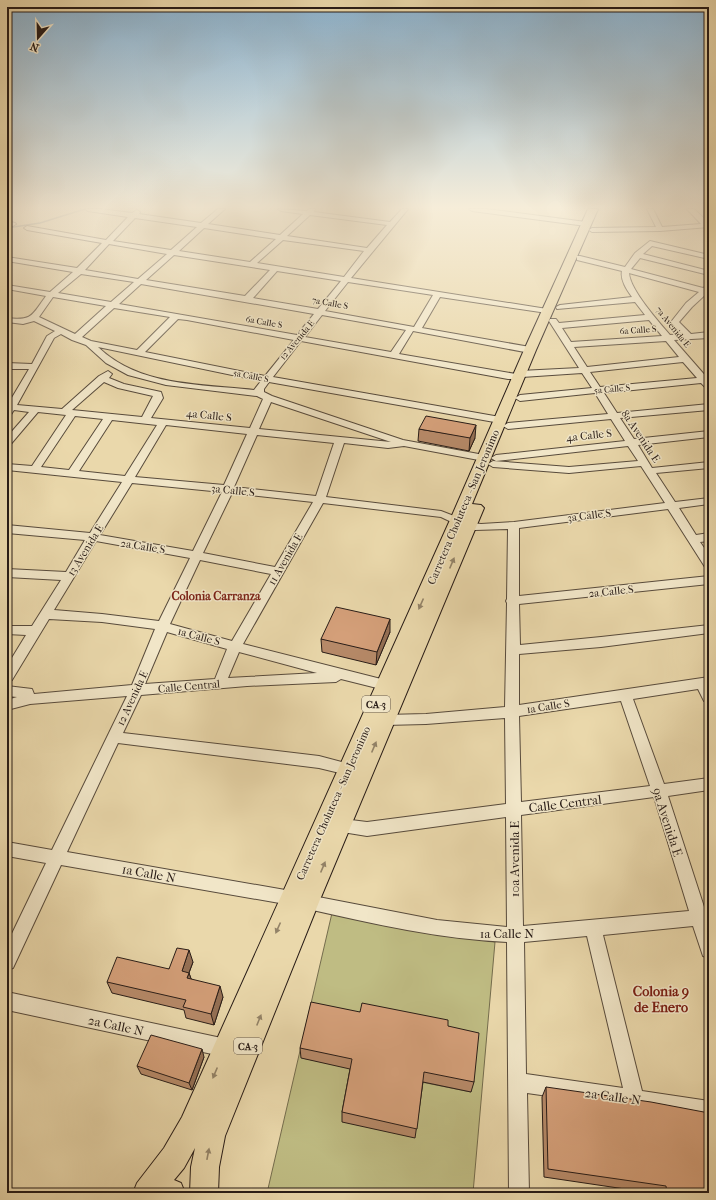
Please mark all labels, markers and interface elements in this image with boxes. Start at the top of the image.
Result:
north arrow [18,18,58,58]
text: N [28,39,41,54]
street label: 7a Calle S [311,295,349,311]
street label: 7a Avenida E [654,305,693,350]
street label: 6a Calle S [245,314,283,330]
street label: 12 Avenida E [278,318,317,362]
street label: 6a Calle S [619,324,657,336]
street label: 5a Calle S [232,368,270,384]
street label: 5a Calle S [594,382,631,396]
street label: 4a Calle S [185,407,233,424]
street label: 8a Avenida E [618,408,663,465]
street label: Carretera Choluteca - San Jeronimo [425,427,502,587]
street label: 4a Calle S [566,427,613,444]
street label: 3a Calle S [210,482,256,499]
street label: 3a Calle S [566,506,612,525]
street label: 13 Avenida E [65,522,106,578]
street label: 11 Avenida E [265,531,306,587]
street label: 2a Calle S [120,537,167,556]
one-way arrow [449,557,456,569]
street label: 2a Calle S [588,583,634,600]
district label: Colonia Carranza [171,589,261,603]
one-way arrow [418,598,424,609]
street label: 1a Calle S [176,625,222,648]
street label: 12 Avenida E [114,668,151,728]
street label: Calle Central [158,677,221,696]
road number: CA-3 [362,696,390,712]
street label: 1a Calle S [526,697,571,716]
street label: Carretera Choluteca - San Jeronimo [294,724,374,882]
one-way arrow [371,740,377,752]
street label: 9a Avenida E [649,786,686,859]
street label: Calle Central [528,792,603,815]
street label: 10a Avenida E [507,821,522,897]
street label: 1a Calle N [121,861,177,886]
one-way arrow [320,861,326,872]
one-way arrow [275,922,281,933]
street label: 1a Calle N [480,926,534,941]
district label: Colonia 9 de Enero [633,983,689,1016]
street label: 2a Calle N [87,1012,145,1039]
one-way arrow [256,1015,262,1026]
road number: CA-3 [234,1038,262,1054]
one-way arrow [212,1067,218,1078]
street label: 2a Calle N [584,1085,642,1108]
one-way arrow [205,1148,211,1160]

